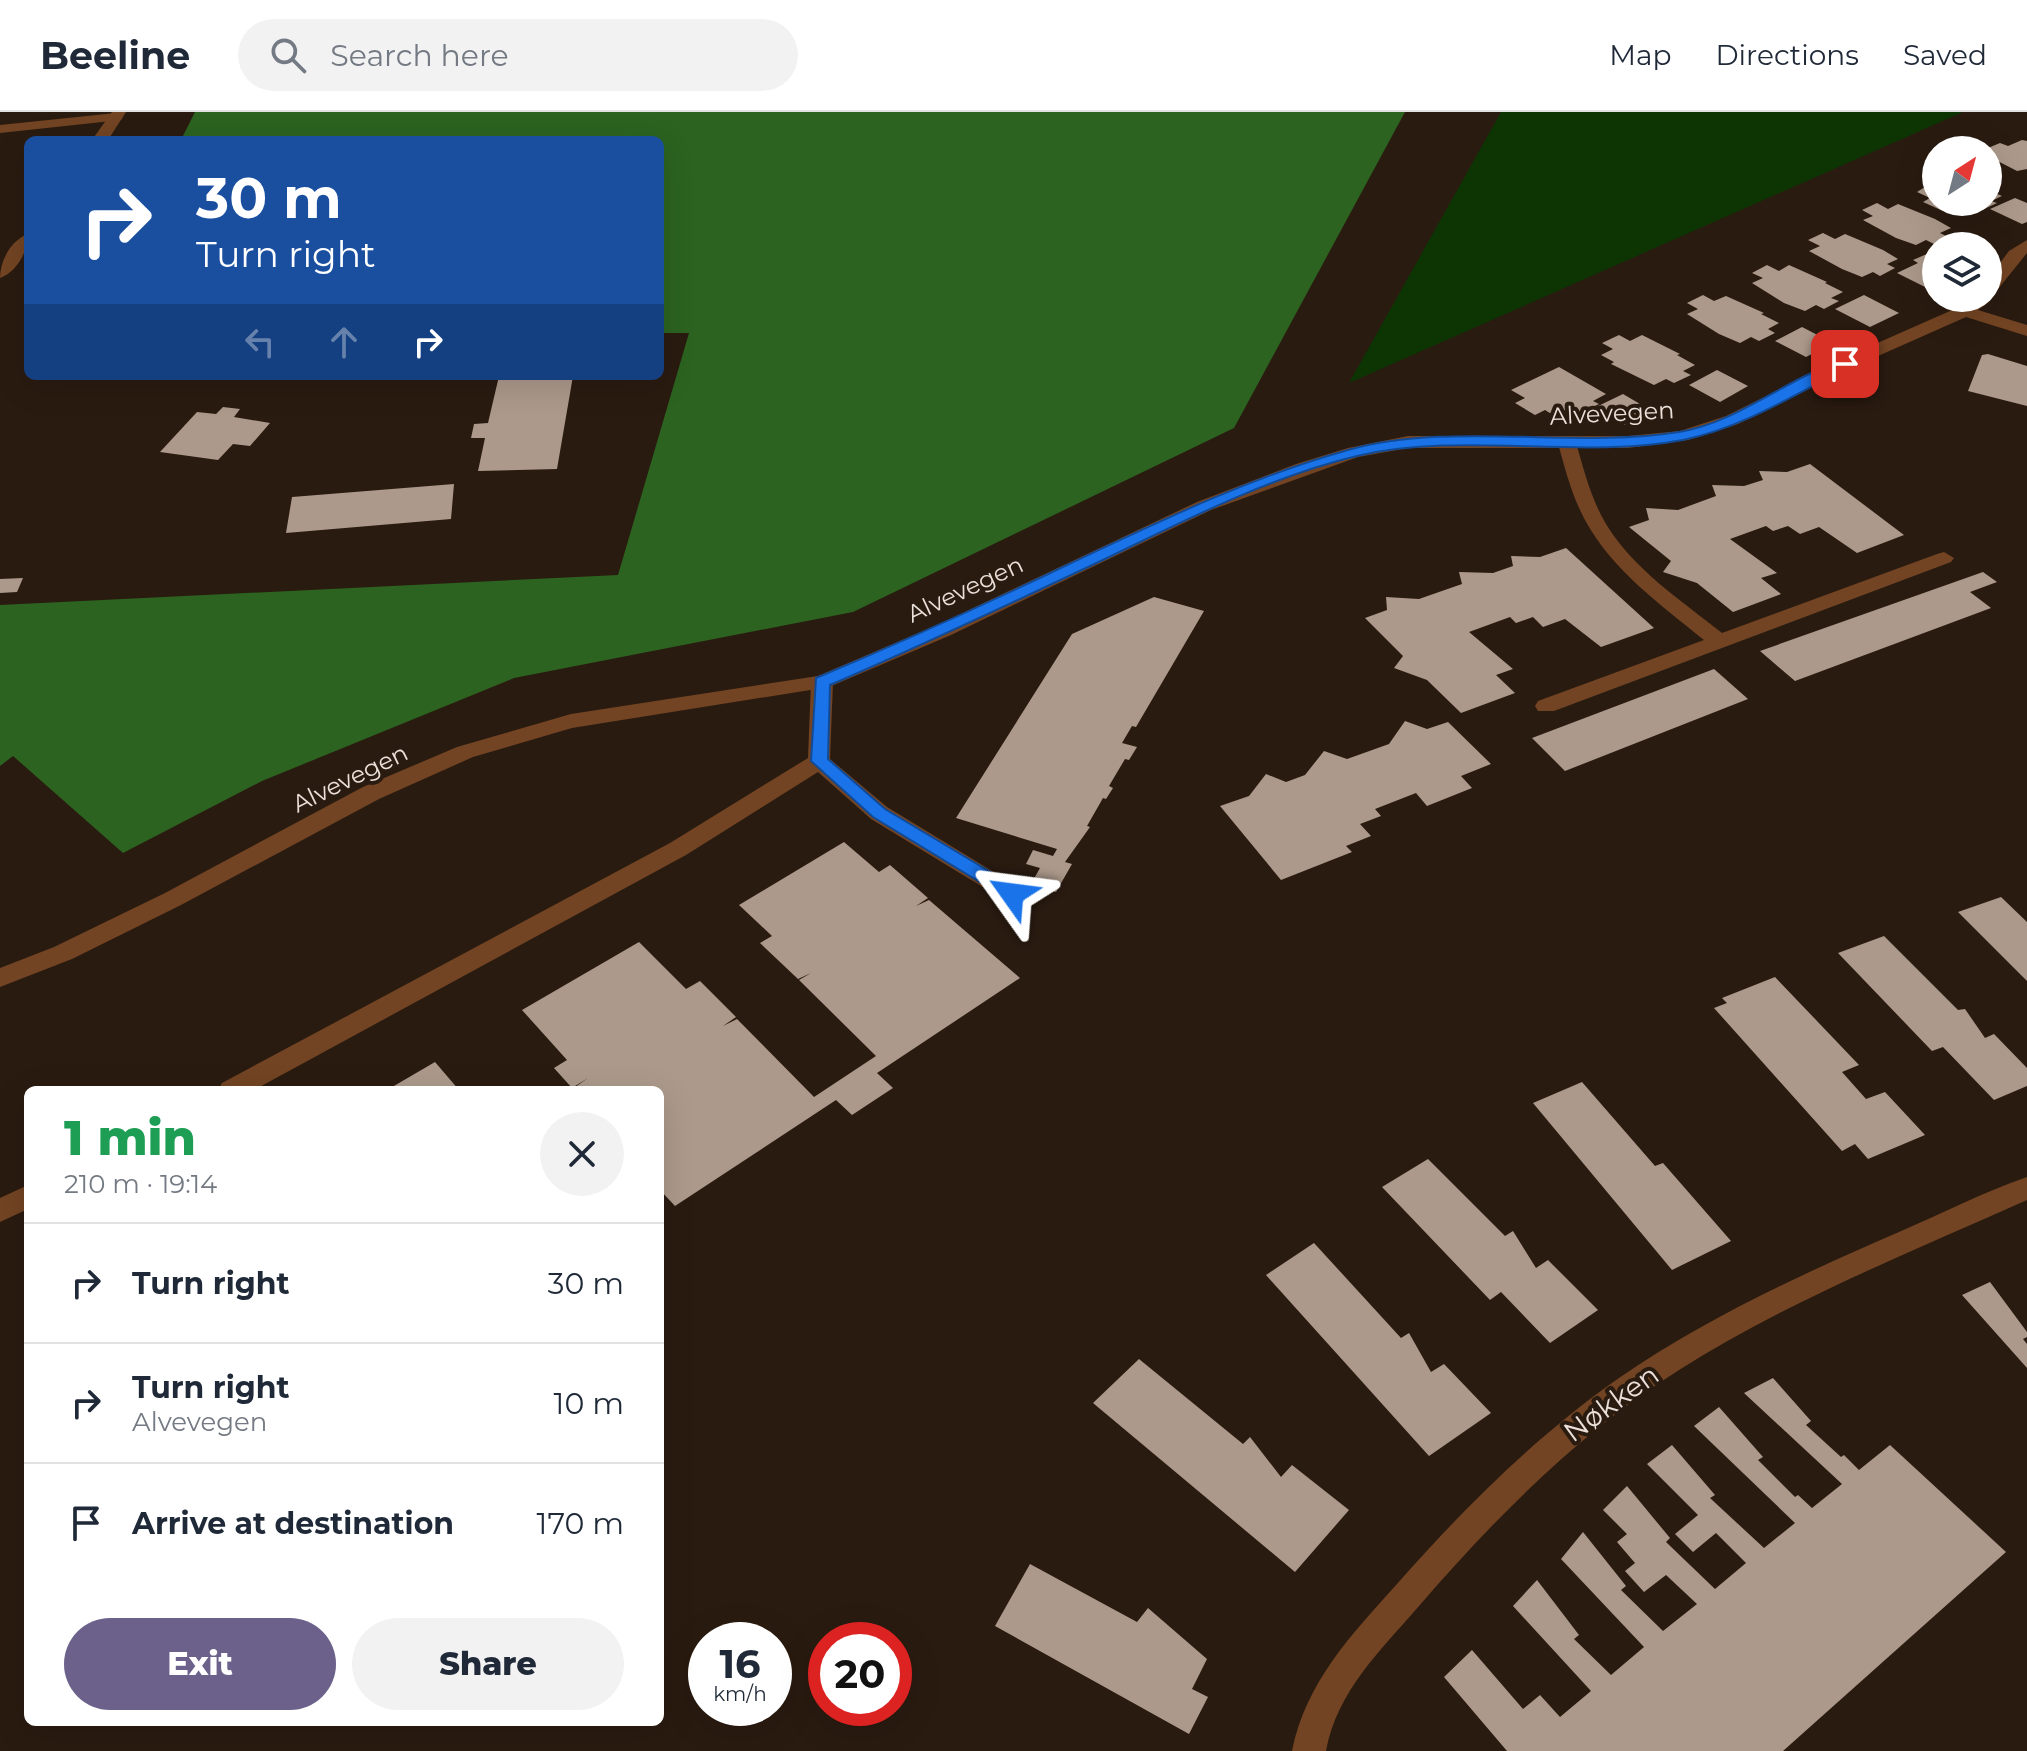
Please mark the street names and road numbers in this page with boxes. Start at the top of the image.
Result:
street label: Alvevegen [1549,395,1675,431]
street label: Alvevegen [902,549,1028,629]
street label: Alvevegen [288,738,412,818]
street label: Nøkken [1557,1357,1665,1449]

